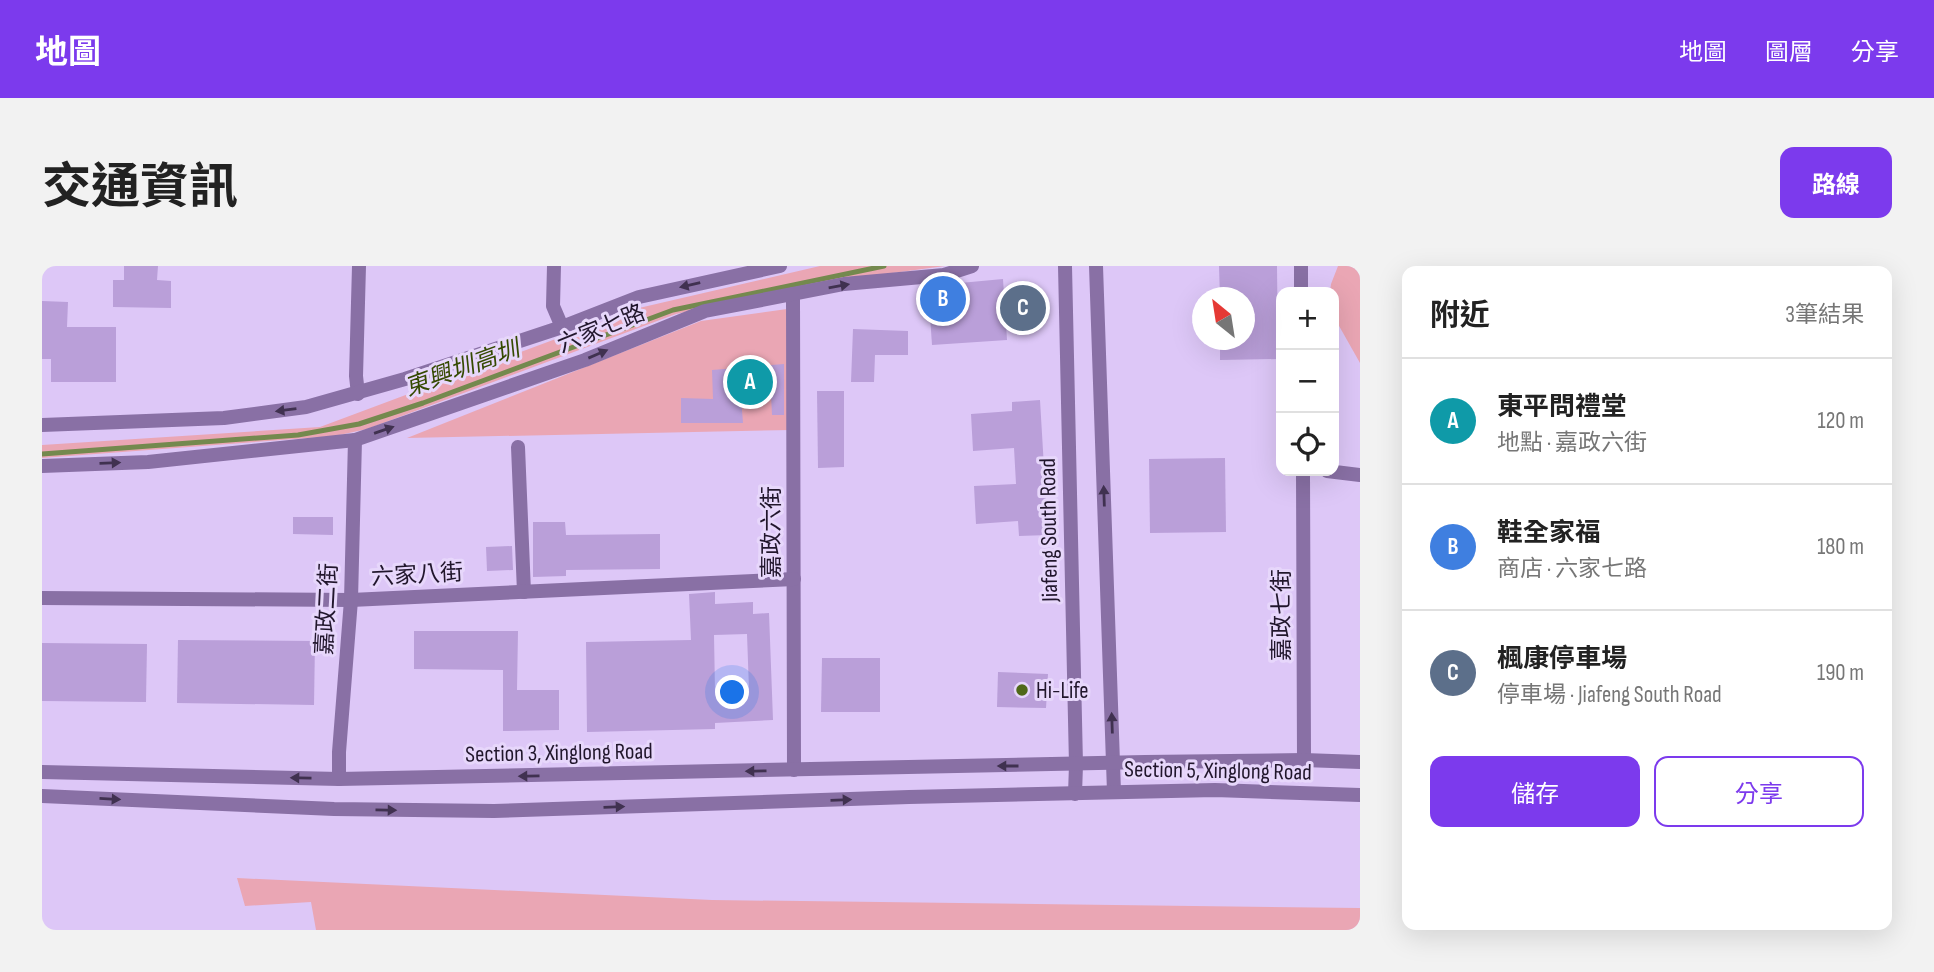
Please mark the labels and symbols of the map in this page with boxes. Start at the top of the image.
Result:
pin: B [920,273,966,325]
one-way arrow [678,280,700,291]
one-way arrow [828,280,850,291]
pin: C [1000,282,1046,334]
north arrow [1192,287,1255,350]
street label: 六家七路 [553,299,649,359]
water label: 東興圳高圳 [401,333,526,403]
one-way arrow [588,348,609,359]
pin: A [727,356,773,408]
one-way arrow [274,404,296,415]
one-way arrow [373,424,394,435]
one-way arrow [99,458,121,469]
street label: Jiafeng South Road [1034,458,1064,603]
one-way arrow [1099,485,1110,507]
street label: 嘉政六街 [758,486,786,578]
street label: 六家八街 [370,559,464,591]
street label: 嘉政二街 [311,562,343,656]
street label: 嘉政七街 [1268,569,1296,661]
your location [715,675,749,709]
place label: Hi-Life [1036,677,1089,705]
marker: Hi-Life [1014,682,1030,698]
one-way arrow [1107,712,1118,734]
street label: Section 3, Xinglong Road [465,737,653,769]
street label: Section 5, Xinglong Road [1124,755,1312,787]
one-way arrow [997,760,1019,772]
one-way arrow [745,765,767,777]
one-way arrow [517,770,539,781]
one-way arrow [290,773,312,784]
one-way arrow [99,793,121,804]
one-way arrow [830,794,852,805]
one-way arrow [603,802,625,813]
one-way arrow [376,804,398,816]

